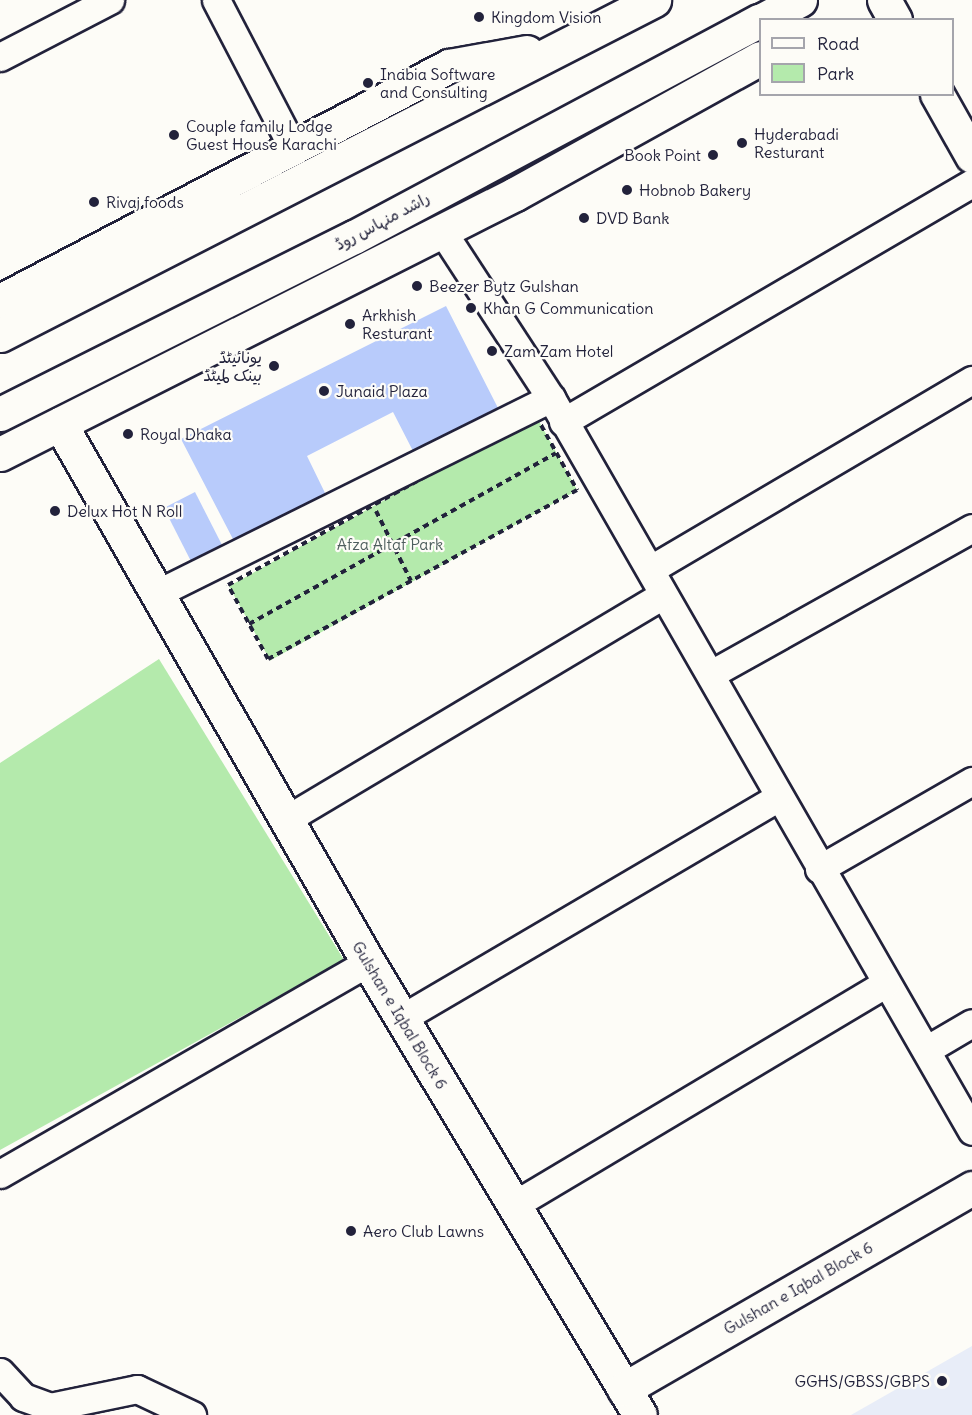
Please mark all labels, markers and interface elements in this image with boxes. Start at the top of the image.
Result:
place label: Kingdom Vision [491,7,602,27]
marker: Kingdom Vision [472,10,486,24]
legend [759,18,954,96]
text: Road [817,32,859,55]
text: Park [817,62,854,85]
place label: Inabia Software and Consulting [380,64,495,102]
marker: Inabia Software and Consulting [361,76,375,90]
place label: Couple family Lodge Guest House Karachi [186,116,337,154]
place label: Hyderabadi Resturant [754,124,839,162]
marker: Couple family Lodge Guest House Karachi [167,128,181,142]
marker: Hyderabadi Resturant [735,136,749,150]
place label: Book Point [624,145,701,165]
marker: Book Point [706,148,720,162]
place label: Hobnob Bakery [639,180,751,200]
marker: Hobnob Bakery [620,183,634,197]
street label: راشد منہاس روڈ [331,188,433,254]
place label: Rivaj foods [106,192,184,212]
marker: Rivaj foods [87,195,101,209]
place label: DVD Bank [596,208,669,228]
marker: DVD Bank [577,211,591,225]
place label: Beezer Bytz Gulshan [429,276,579,296]
marker: Beezer Bytz Gulshan [410,279,424,293]
place label: Khan G Communication [483,298,654,318]
marker: Khan G Communication [464,301,478,315]
place label: Arkhish Resturant [362,305,432,343]
marker: Arkhish Resturant [343,317,357,331]
place label: Zam Zam Hotel [504,341,613,361]
marker: Zam Zam Hotel [485,344,499,358]
place label: یونائیٹڈ بینک لمیٹڈ [203,347,262,385]
marker: یونائیٹڈ بینک لمیٹڈ [267,359,281,373]
place label: Junaid Plaza [336,381,428,401]
marker: Junaid Plaza [317,384,331,398]
place label: Royal Dhaka [140,424,232,444]
marker: Royal Dhaka [121,427,135,441]
place label: Delux Hot N Roll [67,501,182,521]
marker: Delux Hot N Roll [48,504,62,518]
park label: Afza Altaf Park [337,534,443,554]
street label: Gulshan e Iqbal Block 6 [348,938,452,1092]
place label: Aero Club Lawns [363,1221,484,1241]
marker: Aero Club Lawns [344,1224,358,1238]
street label: Gulshan e Iqbal Block 6 [720,1237,876,1339]
place label: GGHS/GBSS/GBPS [795,1371,930,1391]
marker: GGHS/GBSS/GBPS [935,1374,949,1388]

